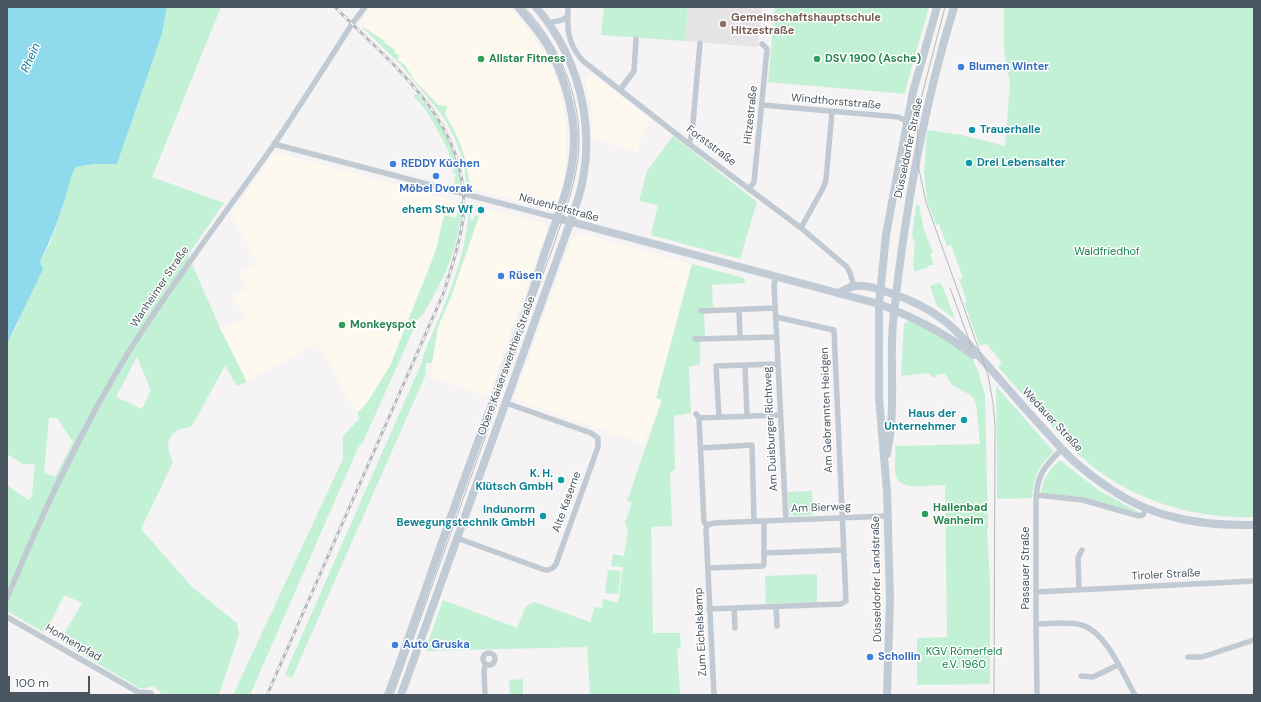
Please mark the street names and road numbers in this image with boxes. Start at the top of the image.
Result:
street label: Hitzestraße [741,85,761,145]
street label: Windthorststraße [790,91,882,113]
street label: Düsseldorfer Straße [892,97,926,199]
street label: Forststraße [684,123,738,169]
street label: Neuenhofstraße [518,191,600,225]
street label: Wanheimer Straße [128,244,192,330]
street label: Obere Kaiserswerther Straße [476,295,538,437]
street label: Am Gebrannten Heidgen [818,347,836,473]
street label: Am Duisburger Richtweg [761,366,781,492]
street label: Wedauer Straße [1019,385,1085,455]
street label: Alte Kaserne [550,470,584,534]
street label: Am Bierweg [791,500,851,516]
street label: Düsseldorfer Landstraße [869,516,885,642]
street label: Passauer Straße [1019,527,1033,609]
street label: Tiroler Straße [1131,567,1201,583]
street label: Zum Eichelskamp [692,587,710,677]
street label: Honnenpfad [43,622,103,664]

